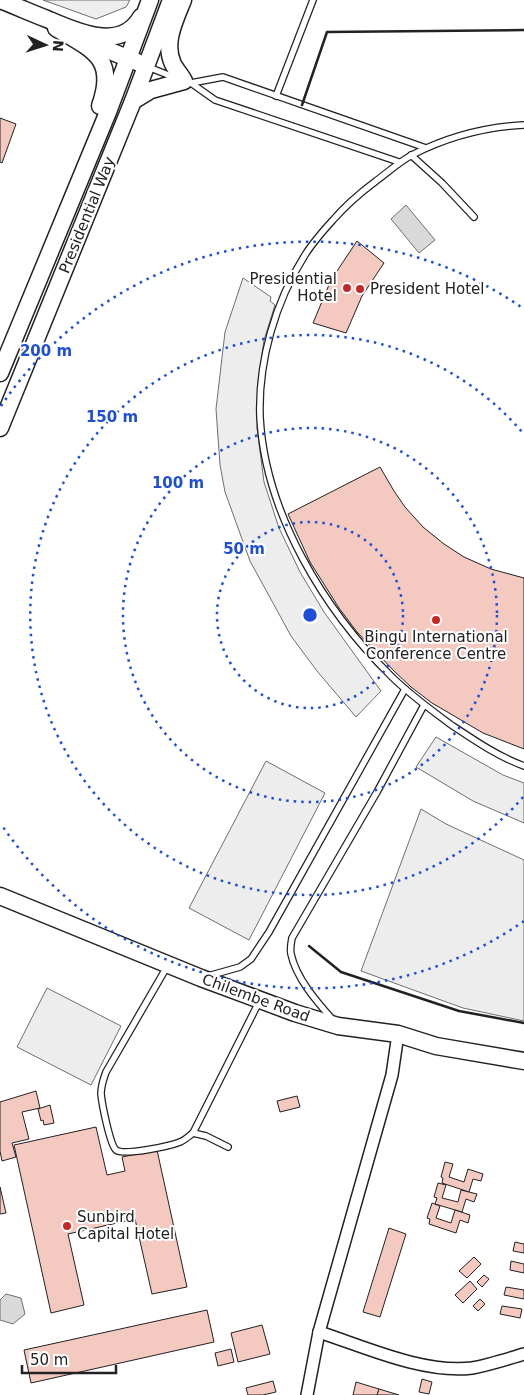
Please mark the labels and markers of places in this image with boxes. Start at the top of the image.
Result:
place label: Presidential Hotel [250,270,337,305]
place label: President Hotel [370,280,484,298]
marker: Presidential Hotel [341,282,353,294]
marker: President Hotel [354,283,366,295]
centre of rings [301,606,319,624]
marker: Bingu International Conference Centre [430,614,442,626]
place label: Bingu International Conference Centre [364,628,508,663]
place label: Sunbird Capital Hotel [77,1208,174,1243]
marker: Sunbird Capital Hotel [61,1220,73,1232]

